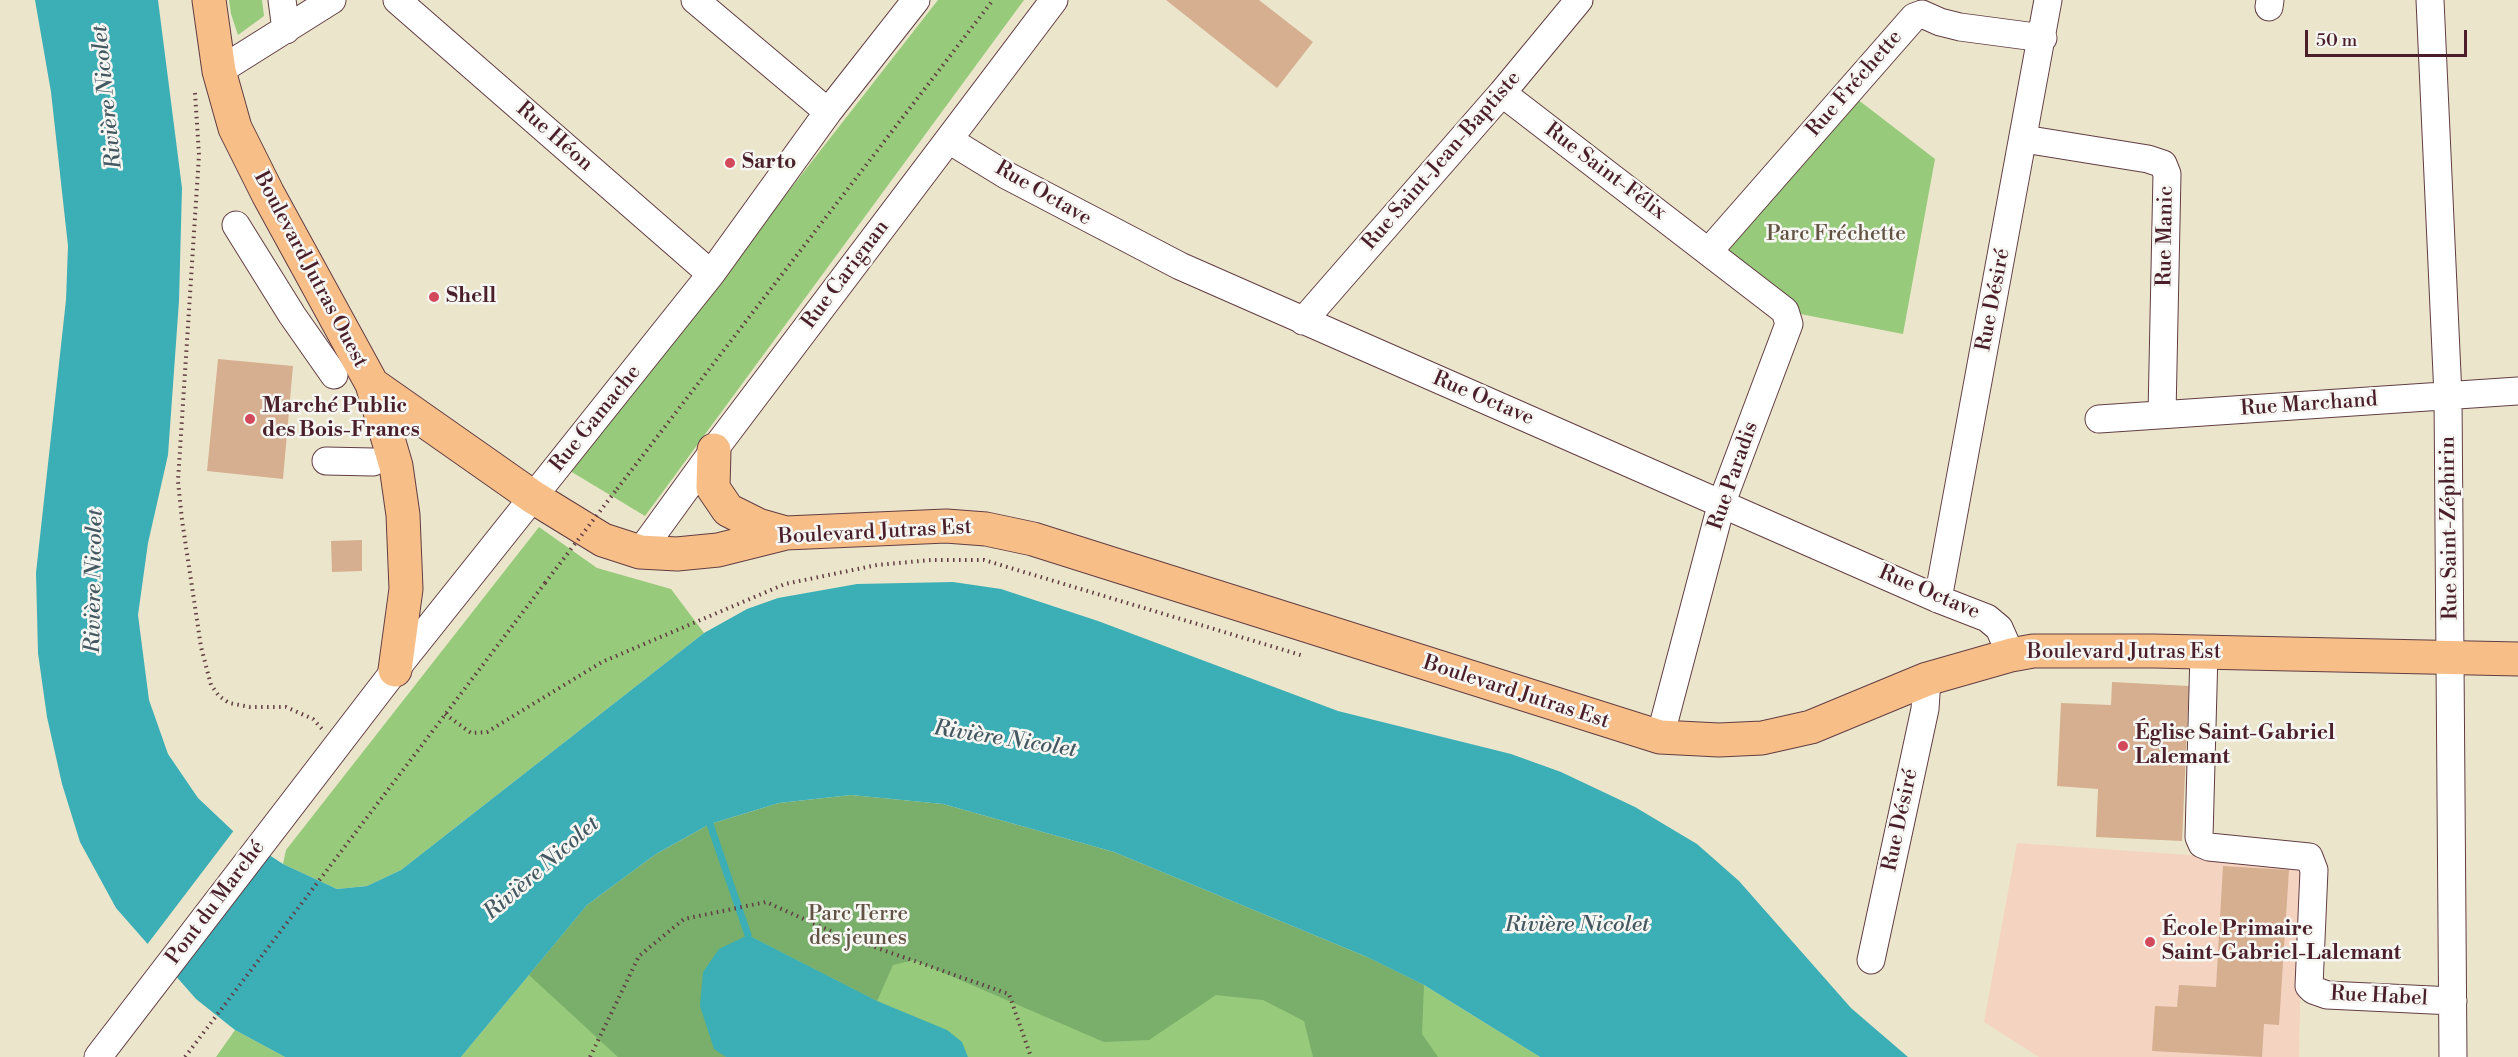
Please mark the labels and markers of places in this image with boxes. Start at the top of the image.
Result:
place label: Sarto [742,150,796,176]
marker: Sarto [723,156,737,170]
place label: Shell [446,284,496,310]
marker: Shell [427,290,441,304]
place label: Marché Public des Bois-Francs [262,394,420,444]
marker: Marché Public des Bois-Francs [243,412,257,426]
place label: Église Saint-Gabriel Lalemant [2135,721,2335,771]
marker: Église Saint-Gabriel Lalemant [2116,739,2130,753]
place label: École Primaire Saint-Gabriel-Lalemant [2162,917,2401,967]
marker: École Primaire Saint-Gabriel-Lalemant [2143,935,2157,949]

